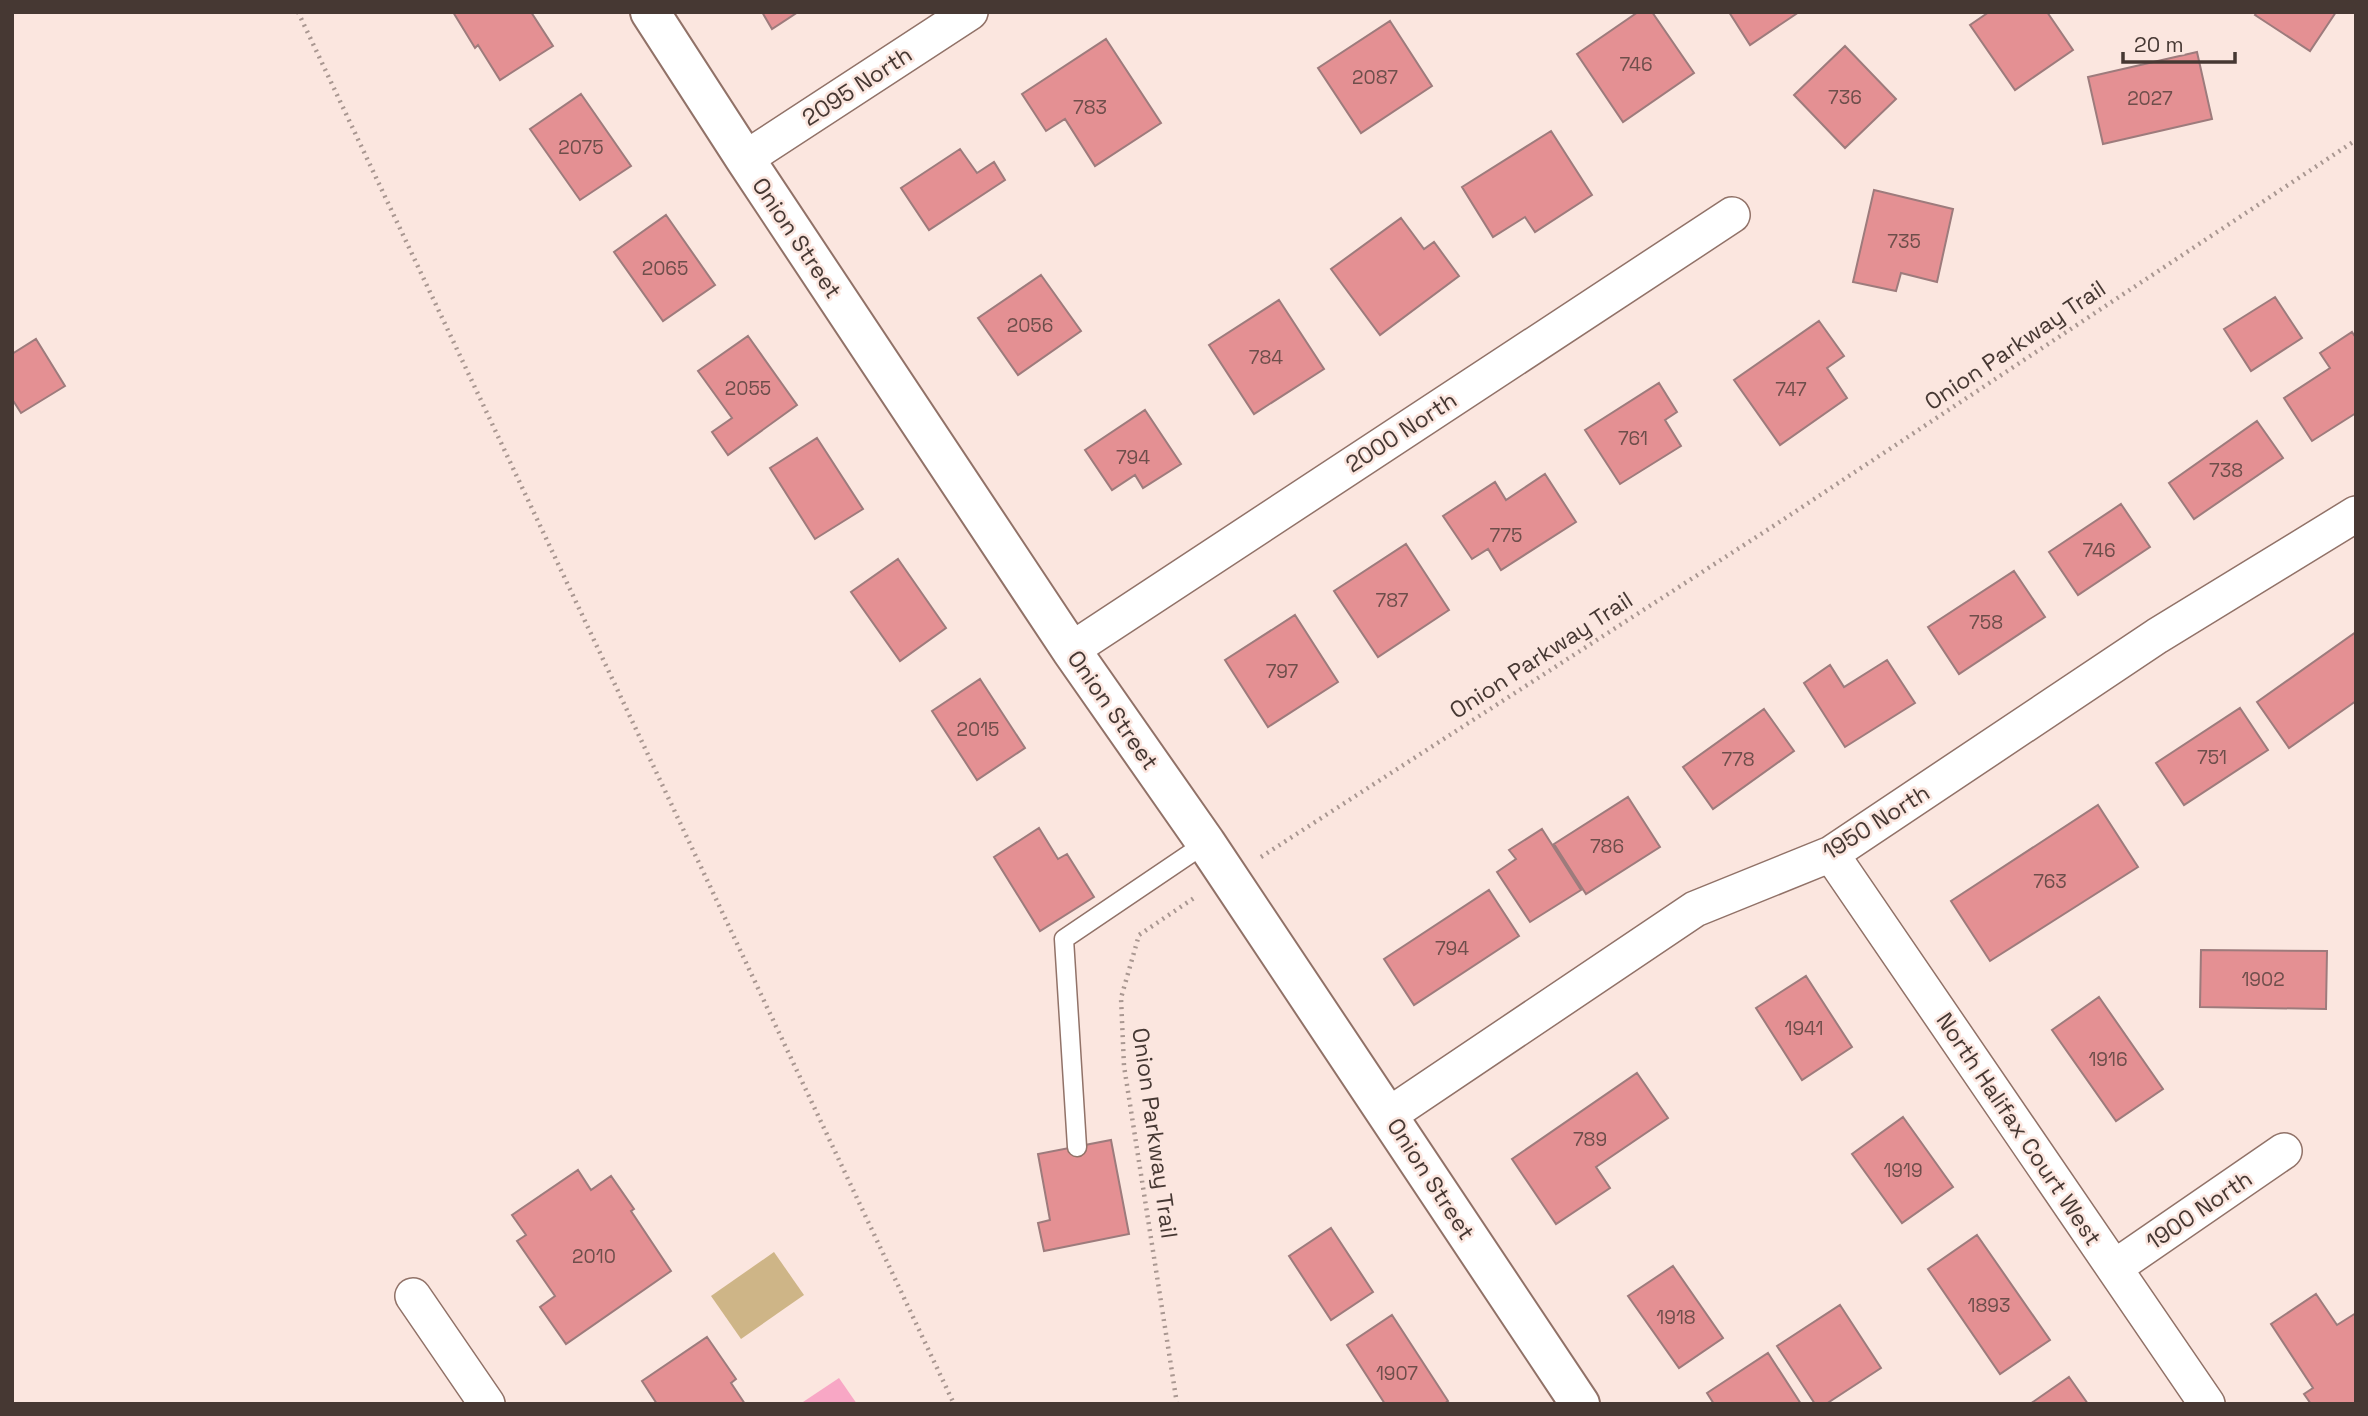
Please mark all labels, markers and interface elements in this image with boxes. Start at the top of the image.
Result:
scale bar [2123,21,2235,65]
text: 20 m [2134,31,2184,58]
street label: 2095 North [796,39,918,133]
house number: 746 [1619,52,1653,77]
house number: 2087 [1352,65,1398,90]
house number: 736 [1828,85,1862,110]
house number: 2027 [2127,86,2173,111]
house number: 783 [1073,95,1107,120]
house number: 2075 [558,135,604,160]
street label: Onion Street [746,172,848,304]
house number: 735 [1887,229,1921,254]
house number: 2065 [642,256,688,281]
street label: Onion Parkway Trail [1919,273,2111,417]
house number: 2056 [1007,313,1053,338]
house number: 784 [1249,345,1283,370]
house number: 2055 [725,376,771,401]
house number: 747 [1775,377,1807,402]
street label: 2000 North [1340,385,1462,479]
house number: 761 [1618,426,1648,451]
house number: 794 [1116,445,1150,470]
house number: 738 [2209,458,2243,483]
house number: 775 [1490,523,1522,548]
house number: 746 [2082,538,2116,563]
street label: Onion Parkway Trail [1444,585,1638,725]
house number: 787 [1376,588,1409,613]
house number: 758 [1969,610,2003,635]
street label: Onion Street [1061,644,1165,776]
house number: 797 [1266,659,1299,684]
house number: 2015 [957,717,999,742]
house number: 751 [2197,745,2227,770]
house number: 778 [1721,747,1755,772]
street label: 1950 North [1817,777,1935,867]
house number: 786 [1590,834,1624,859]
house number: 763 [2033,869,2067,894]
house number: 794 [1435,936,1469,961]
house number: 1902 [2241,967,2285,992]
street label: North Halifax Court West [1930,1007,2108,1251]
house number: 1941 [1785,1016,1823,1041]
street label: Onion Parkway Trail [1125,1026,1185,1240]
house number: 1916 [2088,1047,2128,1072]
street label: Onion Street [1380,1112,1482,1246]
house number: 789 [1573,1127,1607,1152]
house number: 1919 [1883,1158,1923,1183]
street label: 1900 North [2140,1163,2258,1257]
house number: 2010 [572,1244,616,1269]
house number: 1893 [1968,1293,2010,1318]
house number: 1918 [1656,1305,1696,1330]
house number: 1907 [1376,1361,1418,1386]

